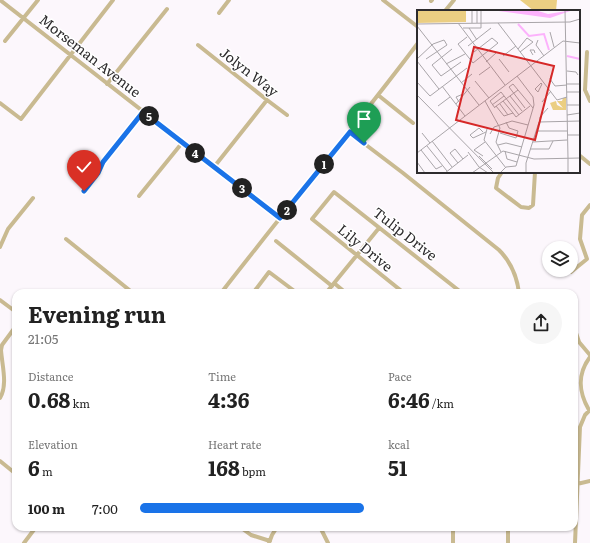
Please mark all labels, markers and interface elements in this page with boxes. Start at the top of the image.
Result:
street label: Morseman Avenue [36,9,146,101]
inset map [417,10,580,173]
street label: Jolyn Way [216,42,284,101]
pin [347,102,381,143]
pin: 5 [139,106,159,126]
text: 5 [146,108,152,124]
icon: arrive [353,108,375,130]
pin: 4 [185,143,205,163]
text: 4 [192,145,198,161]
pin [67,150,101,191]
pin: 1 [314,154,334,174]
icon: check [73,156,95,178]
text: 1 [322,156,326,172]
pin: 3 [232,178,252,198]
text: 3 [239,180,245,196]
pin: 2 [277,200,297,220]
text: 2 [284,202,290,218]
street label: Tulip Drive [369,202,442,265]
street label: Lily Drive [334,219,397,276]
map controls [542,241,578,277]
button: layers [542,241,578,277]
text: Evening run [28,297,166,330]
button: share [520,302,562,344]
text: 21:05 [28,329,58,348]
text: Distance [28,368,73,384]
text: Time [208,368,236,384]
text: Pace [388,368,412,384]
text: 0.68 [28,384,70,414]
text: 4:36 [208,384,249,414]
text: 6:46 [388,384,430,414]
text: km [70,395,90,411]
text: /km [430,395,454,411]
text: Elevation [28,436,78,452]
text: Heart rate [208,436,261,452]
text: kcal [388,436,410,452]
text: 6 [28,452,40,482]
text: 168 [208,452,240,482]
text: 51 [388,452,407,482]
text: m [40,463,53,479]
text: bpm [240,463,266,479]
text: 100 m [28,499,65,518]
text: 7:00 [92,499,118,518]

